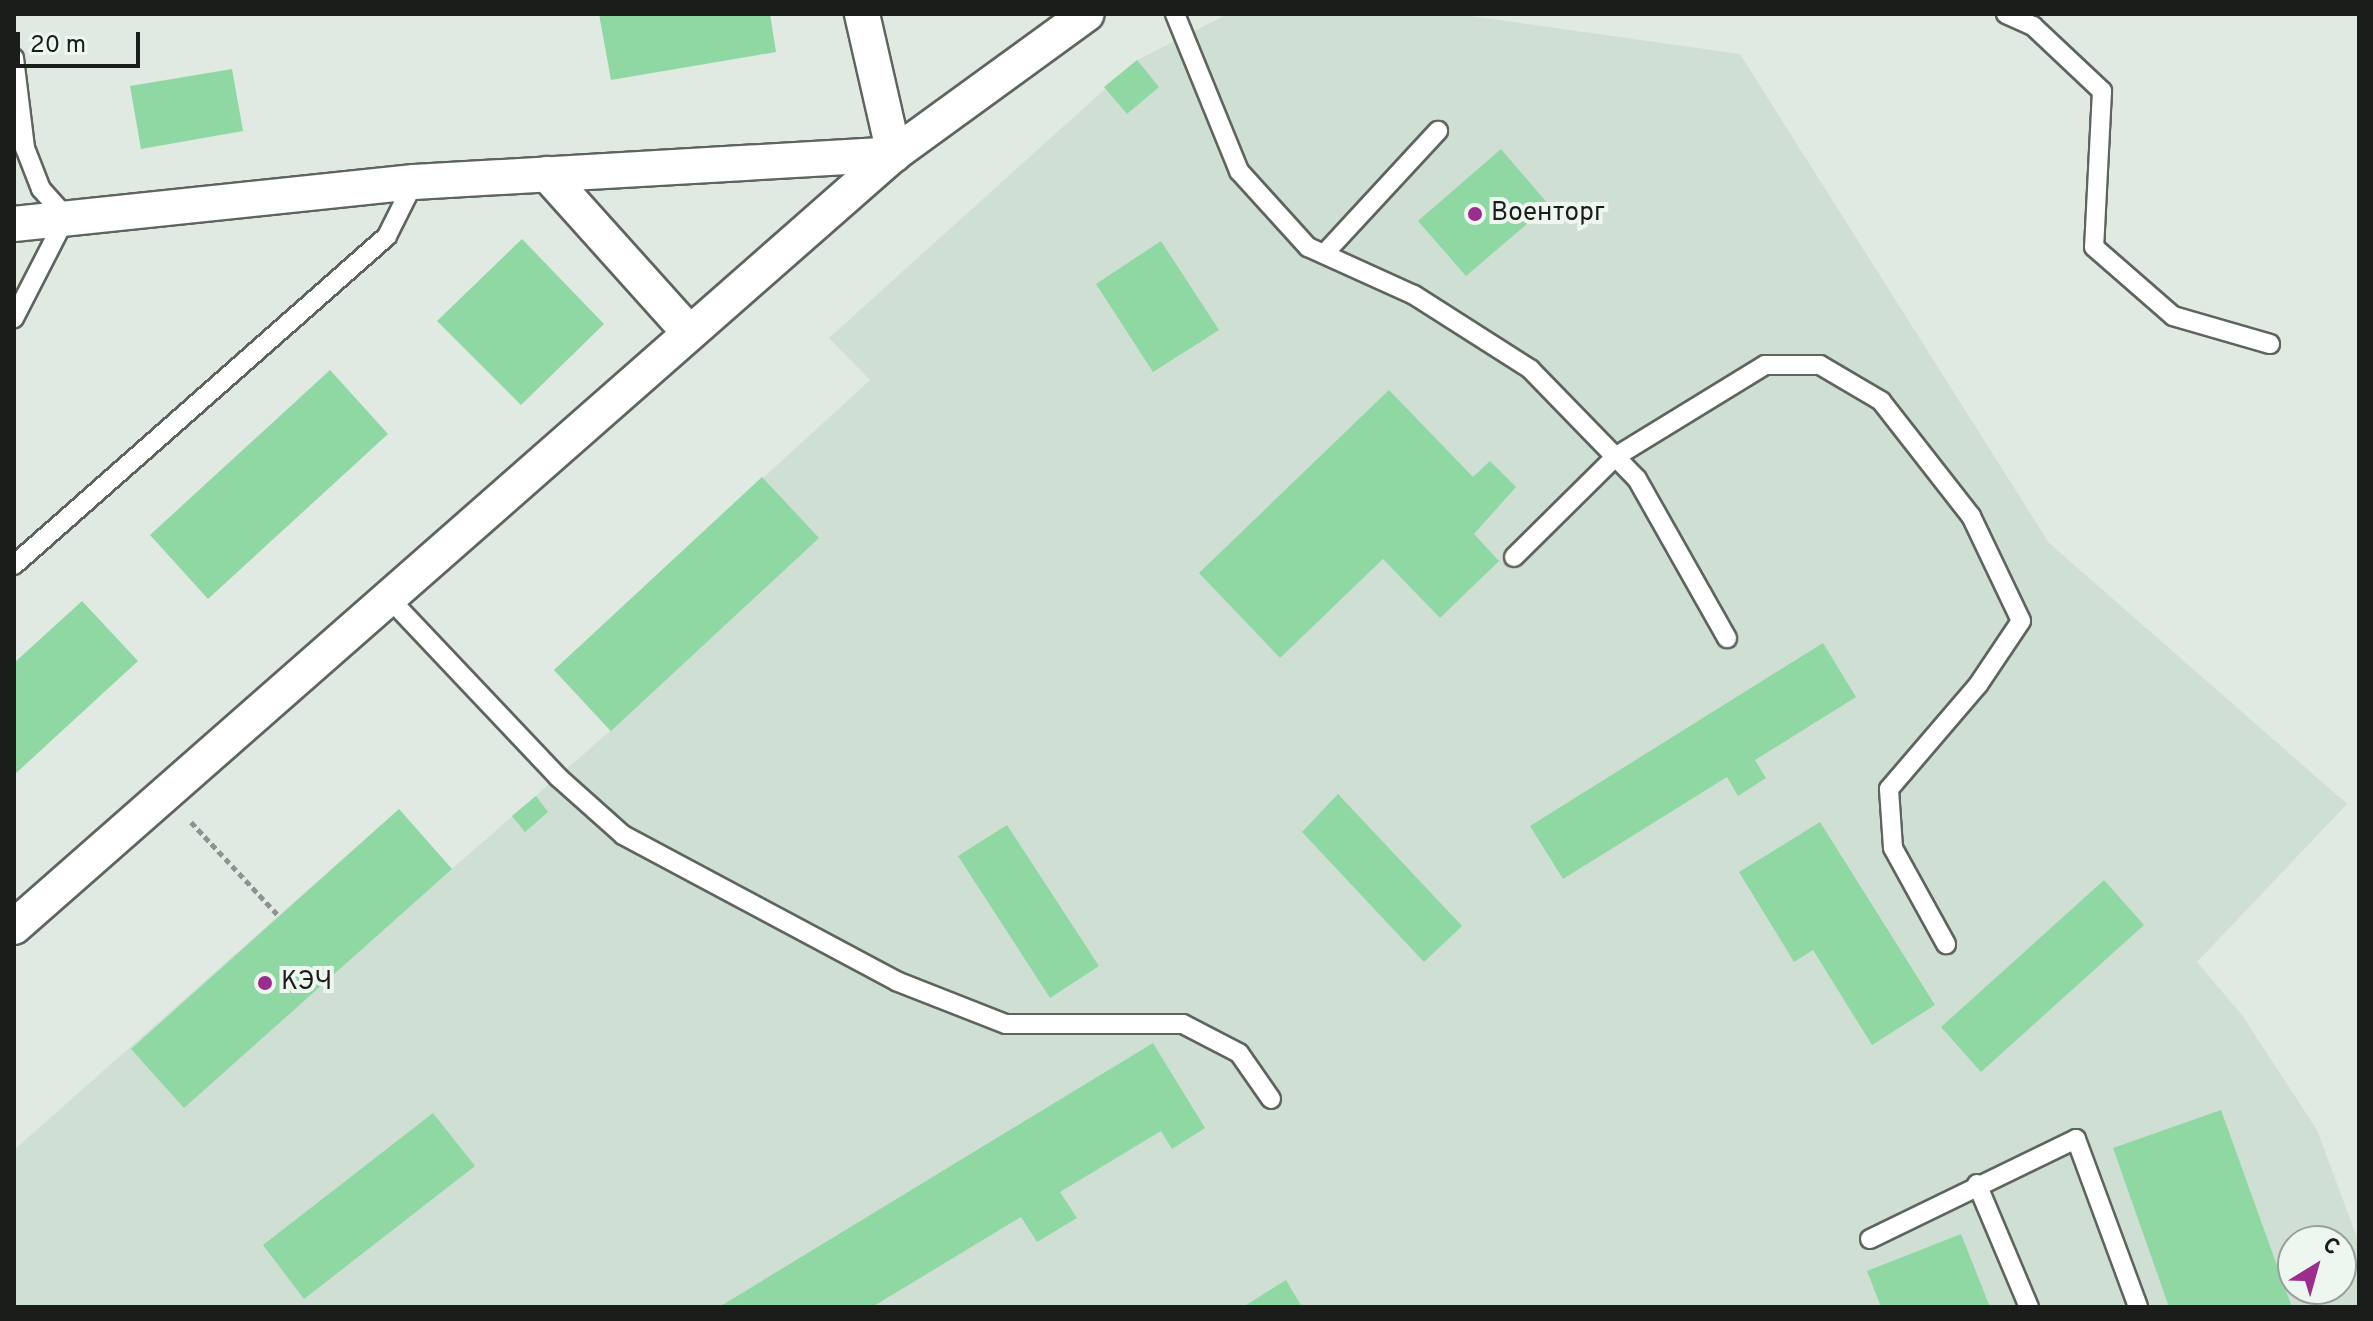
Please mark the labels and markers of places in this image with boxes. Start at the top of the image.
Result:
place label: Военторг [1491,198,1605,230]
marker: Военторг [1466,205,1484,223]
place label: КЭЧ [281,967,332,999]
marker: КЭЧ [256,974,274,992]

